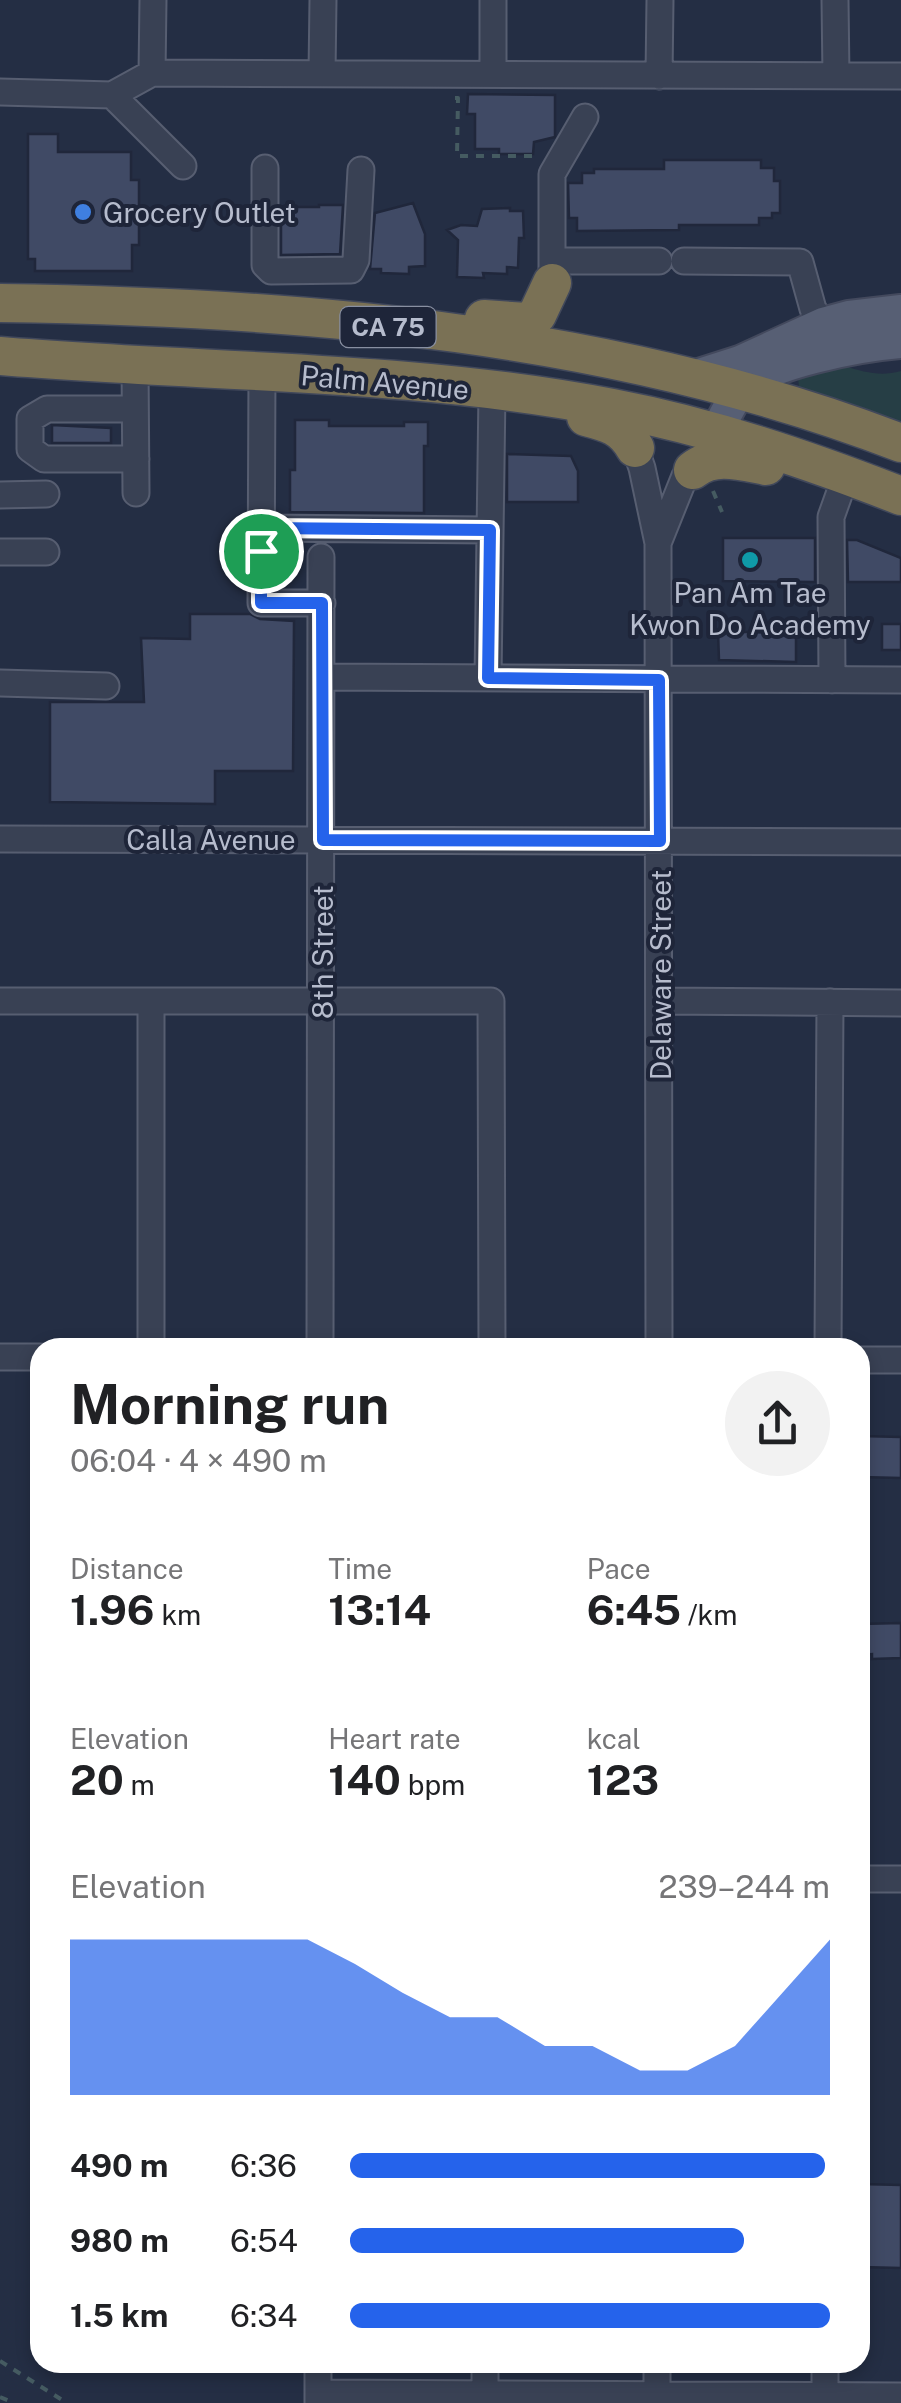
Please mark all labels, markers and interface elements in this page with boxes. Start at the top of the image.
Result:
place label: Grocery Outlet [103,196,296,229]
marker: Grocery Outlet [72,201,94,223]
road number: CA 75 [340,307,436,347]
street label: Palm Avenue [300,358,470,406]
pin [219,509,304,594]
icon: arrive [234,524,289,579]
marker: Pan Am Tae Kwon Do Academy [739,549,761,571]
place label: Pan Am Tae Kwon Do Academy [629,576,871,641]
street label: Calla Avenue [126,823,296,856]
street label: Delaware Street [644,870,677,1080]
street label: 8th Street [306,885,339,1019]
button: share [725,1371,830,1476]
text: Morning run [70,1372,389,1436]
text: 06:04 · 4 × 490 m [70,1442,327,1479]
text: Distance [70,1552,184,1585]
text: Time [328,1552,392,1585]
text: Pace [587,1552,651,1585]
text: 1.96 [70,1585,155,1634]
text: 13:14 [328,1585,431,1634]
text: 6:45 [587,1585,681,1634]
text: km [155,1598,201,1631]
text: /km [681,1598,738,1631]
text: Elevation [70,1722,189,1755]
text: Heart rate [328,1722,461,1755]
text: kcal [587,1722,641,1755]
text: 20 [70,1755,124,1804]
text: 140 [328,1755,401,1804]
text: 123 [587,1755,659,1804]
text: m [124,1768,155,1801]
text: bpm [401,1768,465,1801]
text: Elevation [70,1868,206,1905]
text: 239–244 m [658,1868,830,1905]
text: 490 m [70,2147,168,2184]
text: 6:36 [230,2147,297,2184]
text: 980 m [70,2222,169,2259]
text: 6:54 [230,2222,298,2259]
text: 1.5 km [70,2297,168,2334]
text: 6:34 [230,2297,297,2334]

